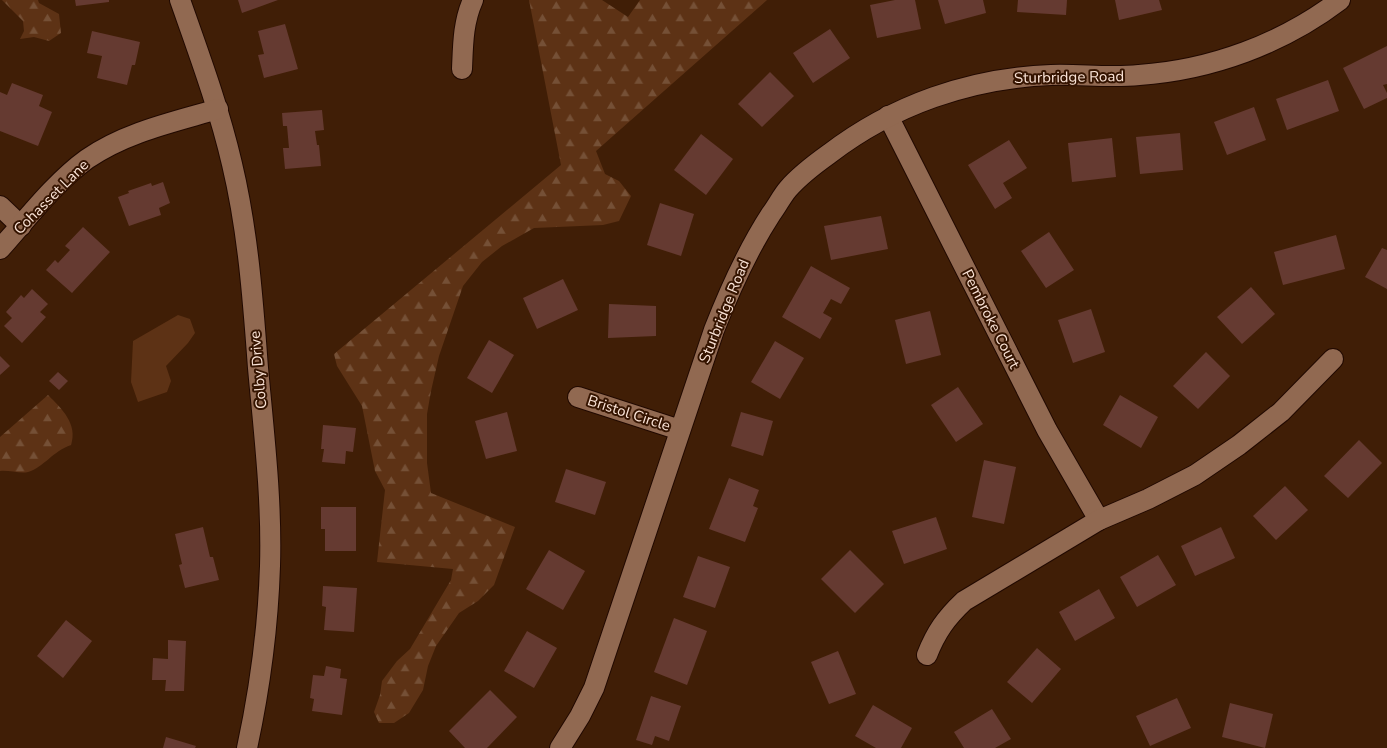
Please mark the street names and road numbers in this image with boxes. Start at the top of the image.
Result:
street label: Sturbridge Road [1014,66,1124,88]
street label: Cohasset Lane [9,155,93,239]
street label: Sturbridge Road [694,256,754,366]
street label: Pembroke Court [957,266,1025,373]
street label: Colby Drive [245,330,271,410]
street label: Bristol Circle [585,390,673,436]

